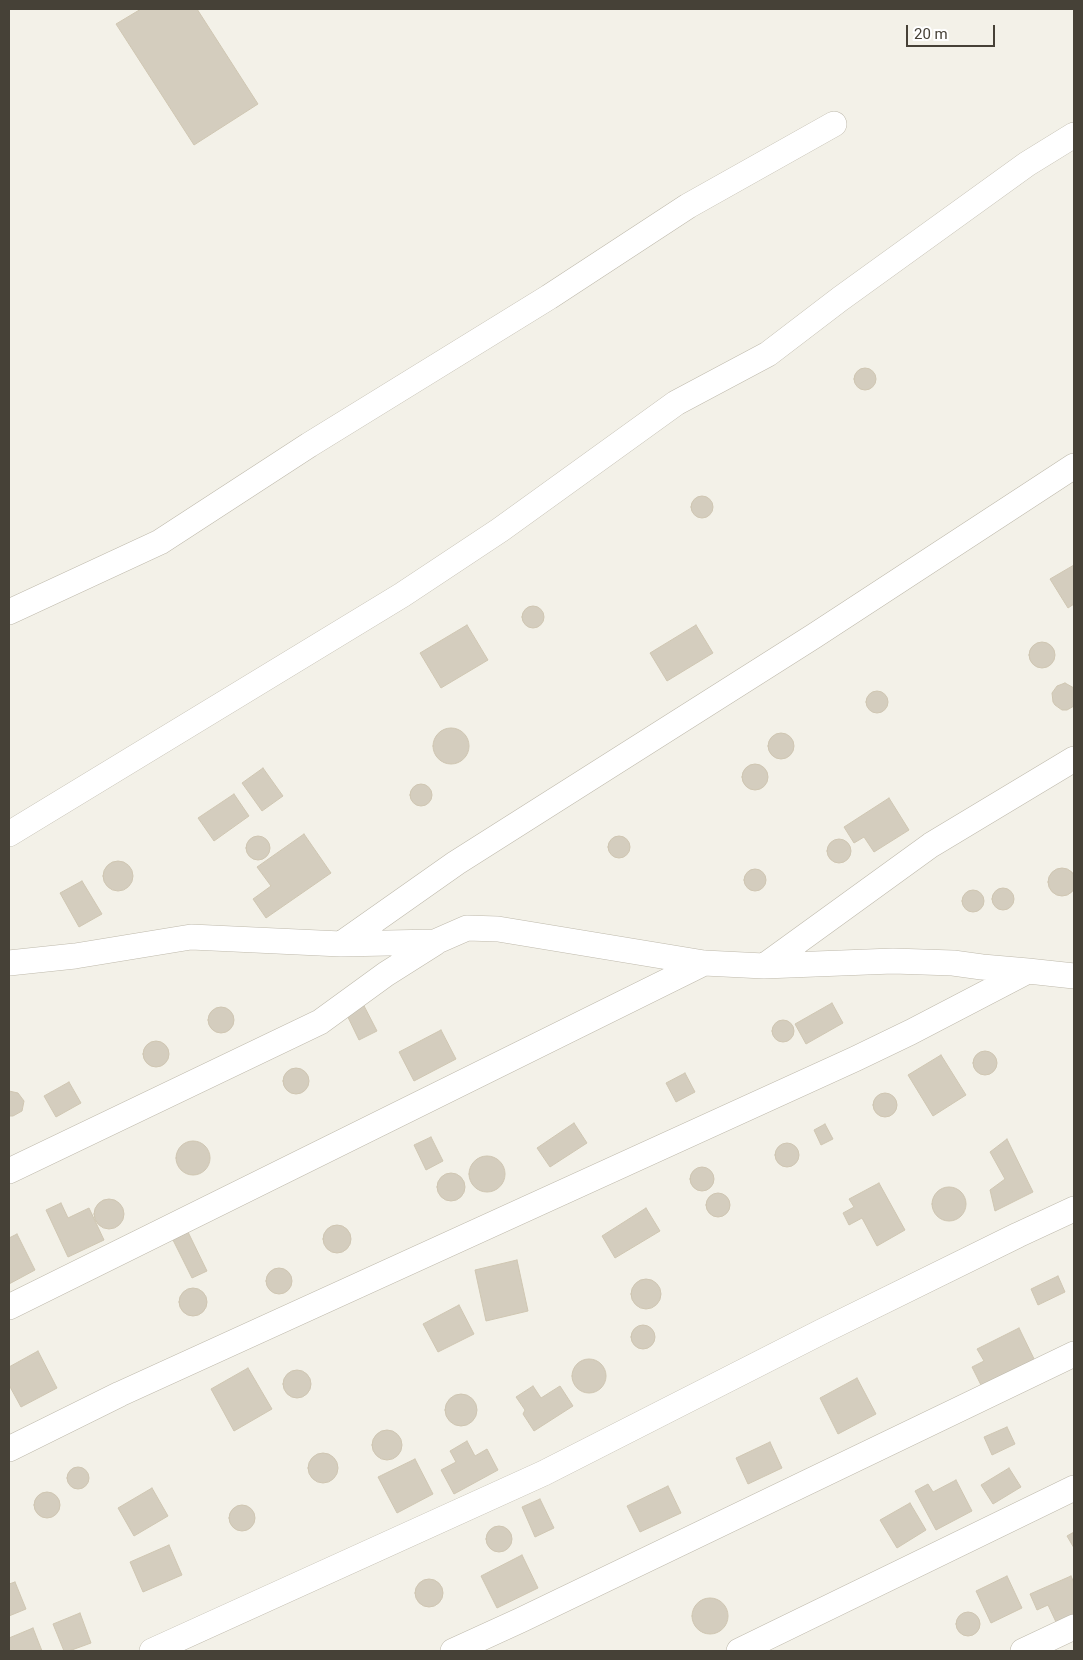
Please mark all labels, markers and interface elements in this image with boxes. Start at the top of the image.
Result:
scale bar [908,15,997,47]
text: 20 m [914,25,948,43]

